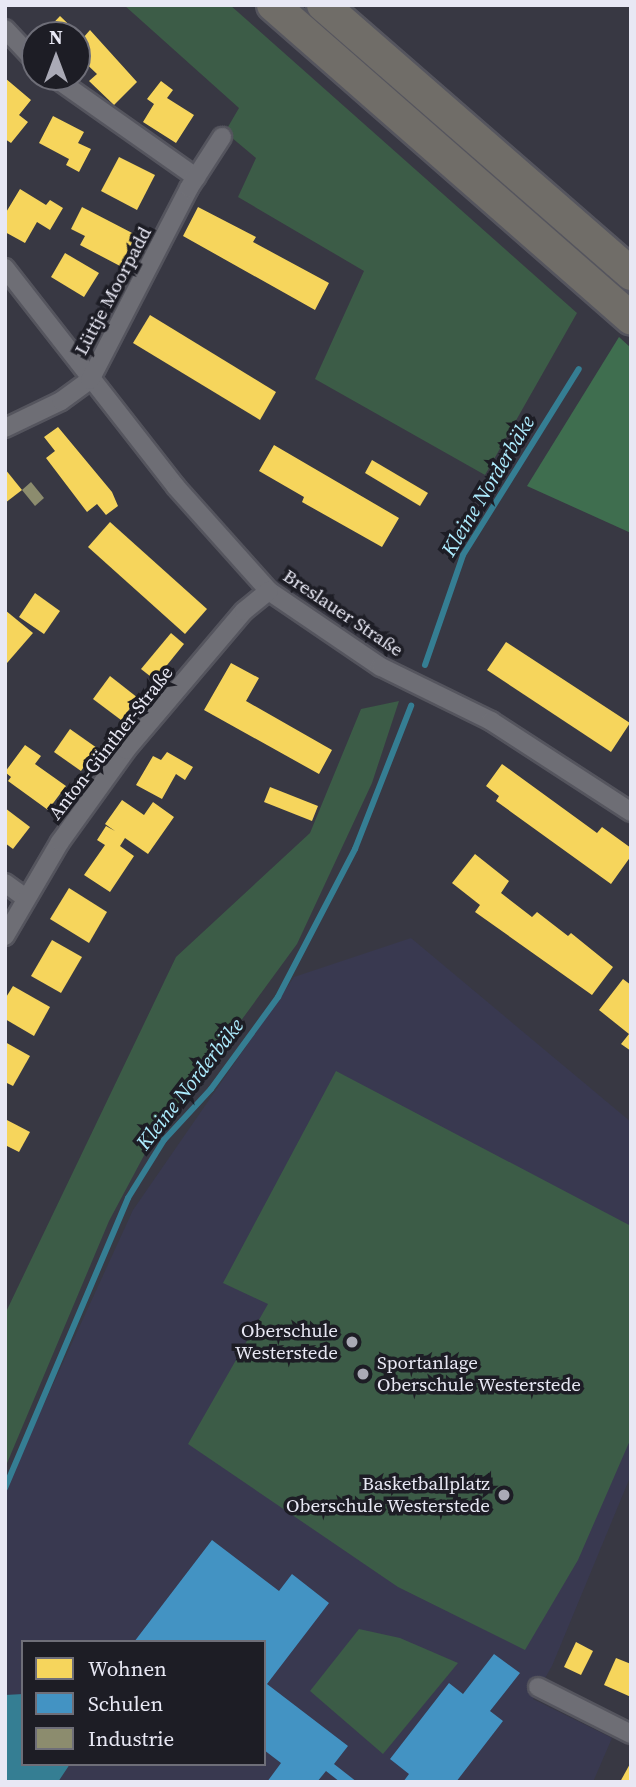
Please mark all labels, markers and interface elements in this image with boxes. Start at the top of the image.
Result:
north arrow [21,21,91,91]
text: N [49,24,63,50]
street label: Lüttje Moorpadd [70,223,156,359]
water label: Kleine Norderbäke [436,411,540,561]
street label: Breslauer Straße [279,564,407,662]
street label: Anton-Günther-Straße [44,662,178,824]
water label: Kleine Norderbäke [131,1013,249,1155]
place label: Oberschule Westerstede [235,1320,338,1364]
marker: Oberschule Westerstede [344,1334,360,1350]
place label: Sportanlage Oberschule Westerstede [377,1352,582,1396]
marker: Sportanlage Oberschule Westerstede [355,1366,371,1382]
place label: Basketballplatz Oberschule Westerstede [285,1473,490,1517]
marker: Basketballplatz Oberschule Westerstede [496,1487,512,1503]
legend [21,1640,266,1766]
text: Wohnen [88,1654,167,1683]
text: Schulen [88,1689,163,1718]
text: Industrie [88,1724,174,1753]

